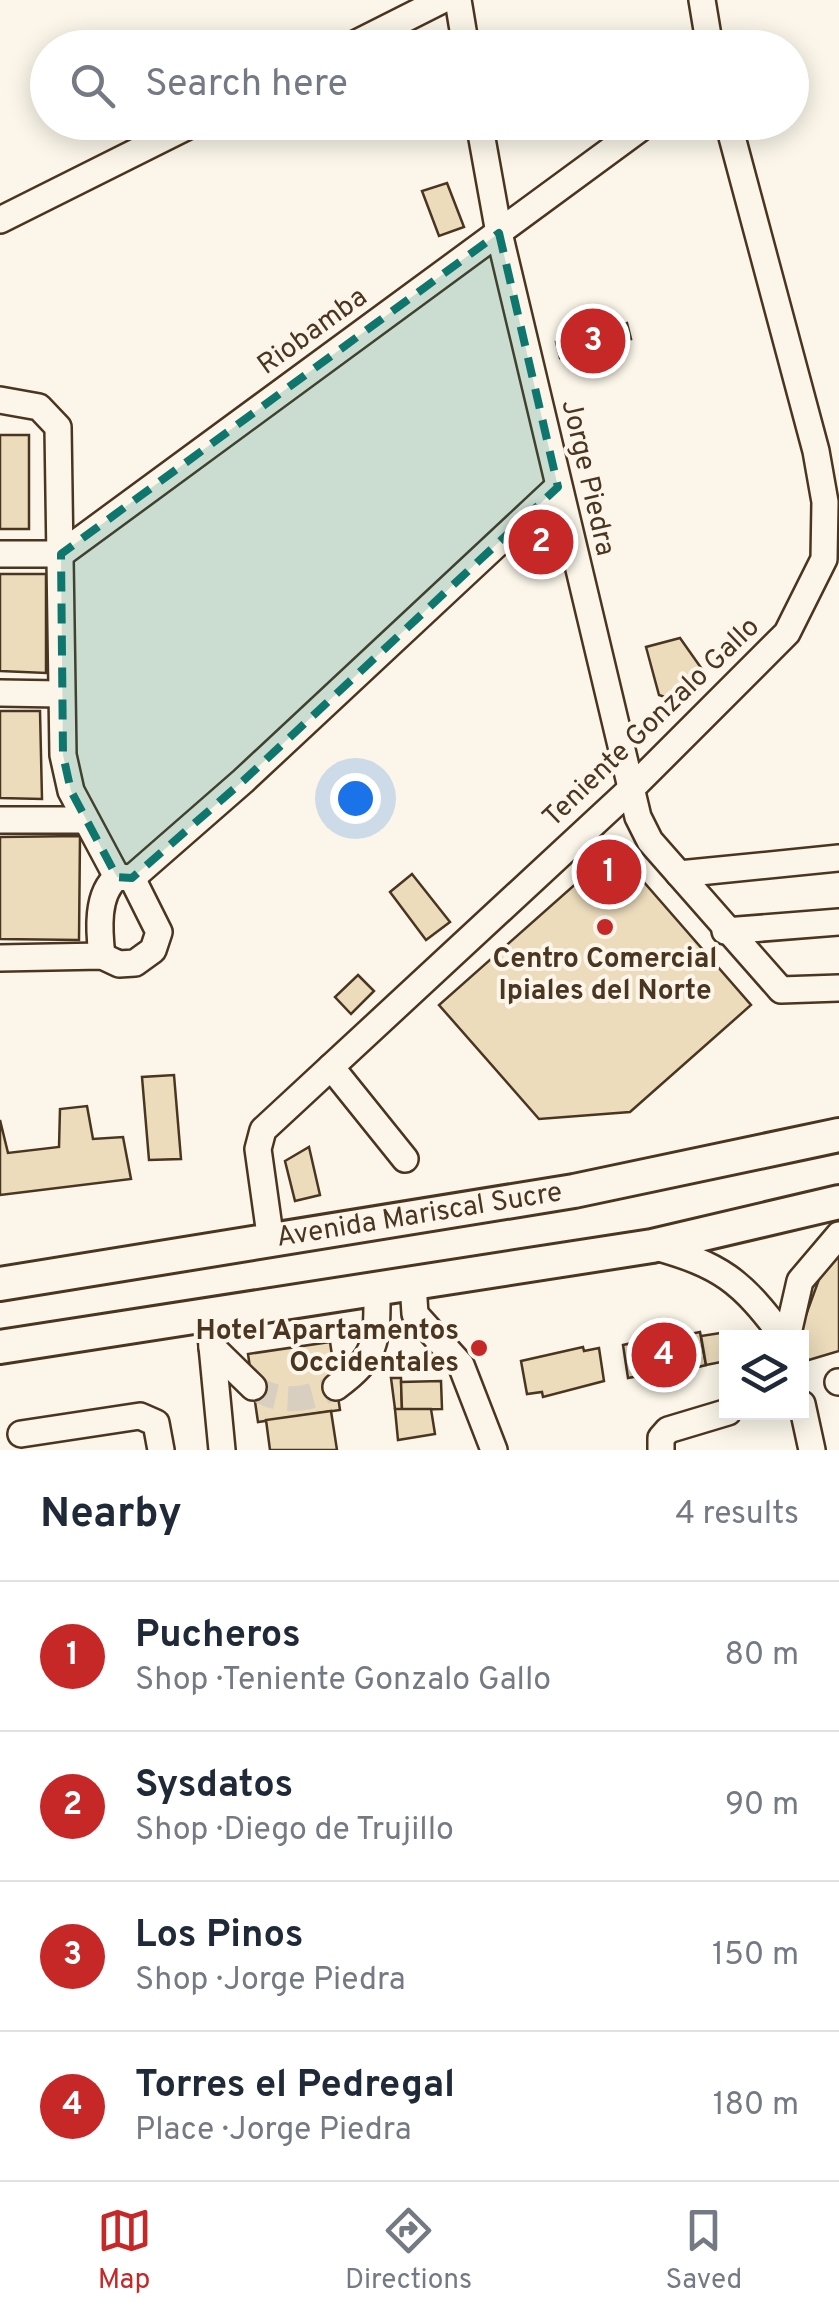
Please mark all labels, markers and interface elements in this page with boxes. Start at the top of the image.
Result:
search box [30,30,809,140]
icon: search [65,58,120,113]
text: Search here [145,61,348,110]
street label: Riobamba [251,280,375,384]
pin: 3 [560,304,626,378]
street label: Jorge Piedra [552,396,622,560]
pin: 2 [508,504,574,580]
street label: Teniente Gonzalo Gallo [536,610,768,836]
your location [330,773,381,824]
pin: 1 [576,834,642,910]
marker: Centro Comercial Ipiales del Norte [594,916,616,938]
place label: Centro Comercial Ipiales del Norte [493,942,717,1010]
street label: Avenida Mariscal Sucre [274,1175,565,1257]
place label: Hotel Apartamentos Occidentales [195,1314,459,1382]
pin: 4 [632,1318,696,1392]
map controls [719,1330,809,1420]
button: layers [719,1330,809,1420]
marker: Hotel Apartamentos Occidentales [468,1337,490,1359]
text: Nearby [40,1489,182,1542]
text: 4 results [675,1495,799,1535]
text: Pucheros [135,1612,301,1661]
text: 1 [66,1636,79,1676]
text: 80 m [725,1636,799,1676]
text: Shop · Teniente Gonzalo Gallo [135,1661,551,1701]
text: Sysdatos [135,1762,293,1811]
text: 2 [63,1786,82,1826]
text: 90 m [725,1786,799,1826]
text: Shop · Diego de Trujillo [135,1811,454,1851]
text: Los Pinos [135,1912,303,1961]
text: 3 [63,1936,82,1976]
text: 150 m [712,1936,799,1976]
text: Shop · Jorge Piedra [135,1961,406,2001]
text: Torres el Pedregal [135,2062,455,2111]
text: 4 [62,2086,83,2126]
text: 180 m [713,2086,799,2126]
text: Place · Jorge Piedra [135,2111,411,2151]
tab: Map [97,2203,152,2299]
tab: Directions [345,2203,472,2299]
tab: Saved [665,2203,742,2299]

